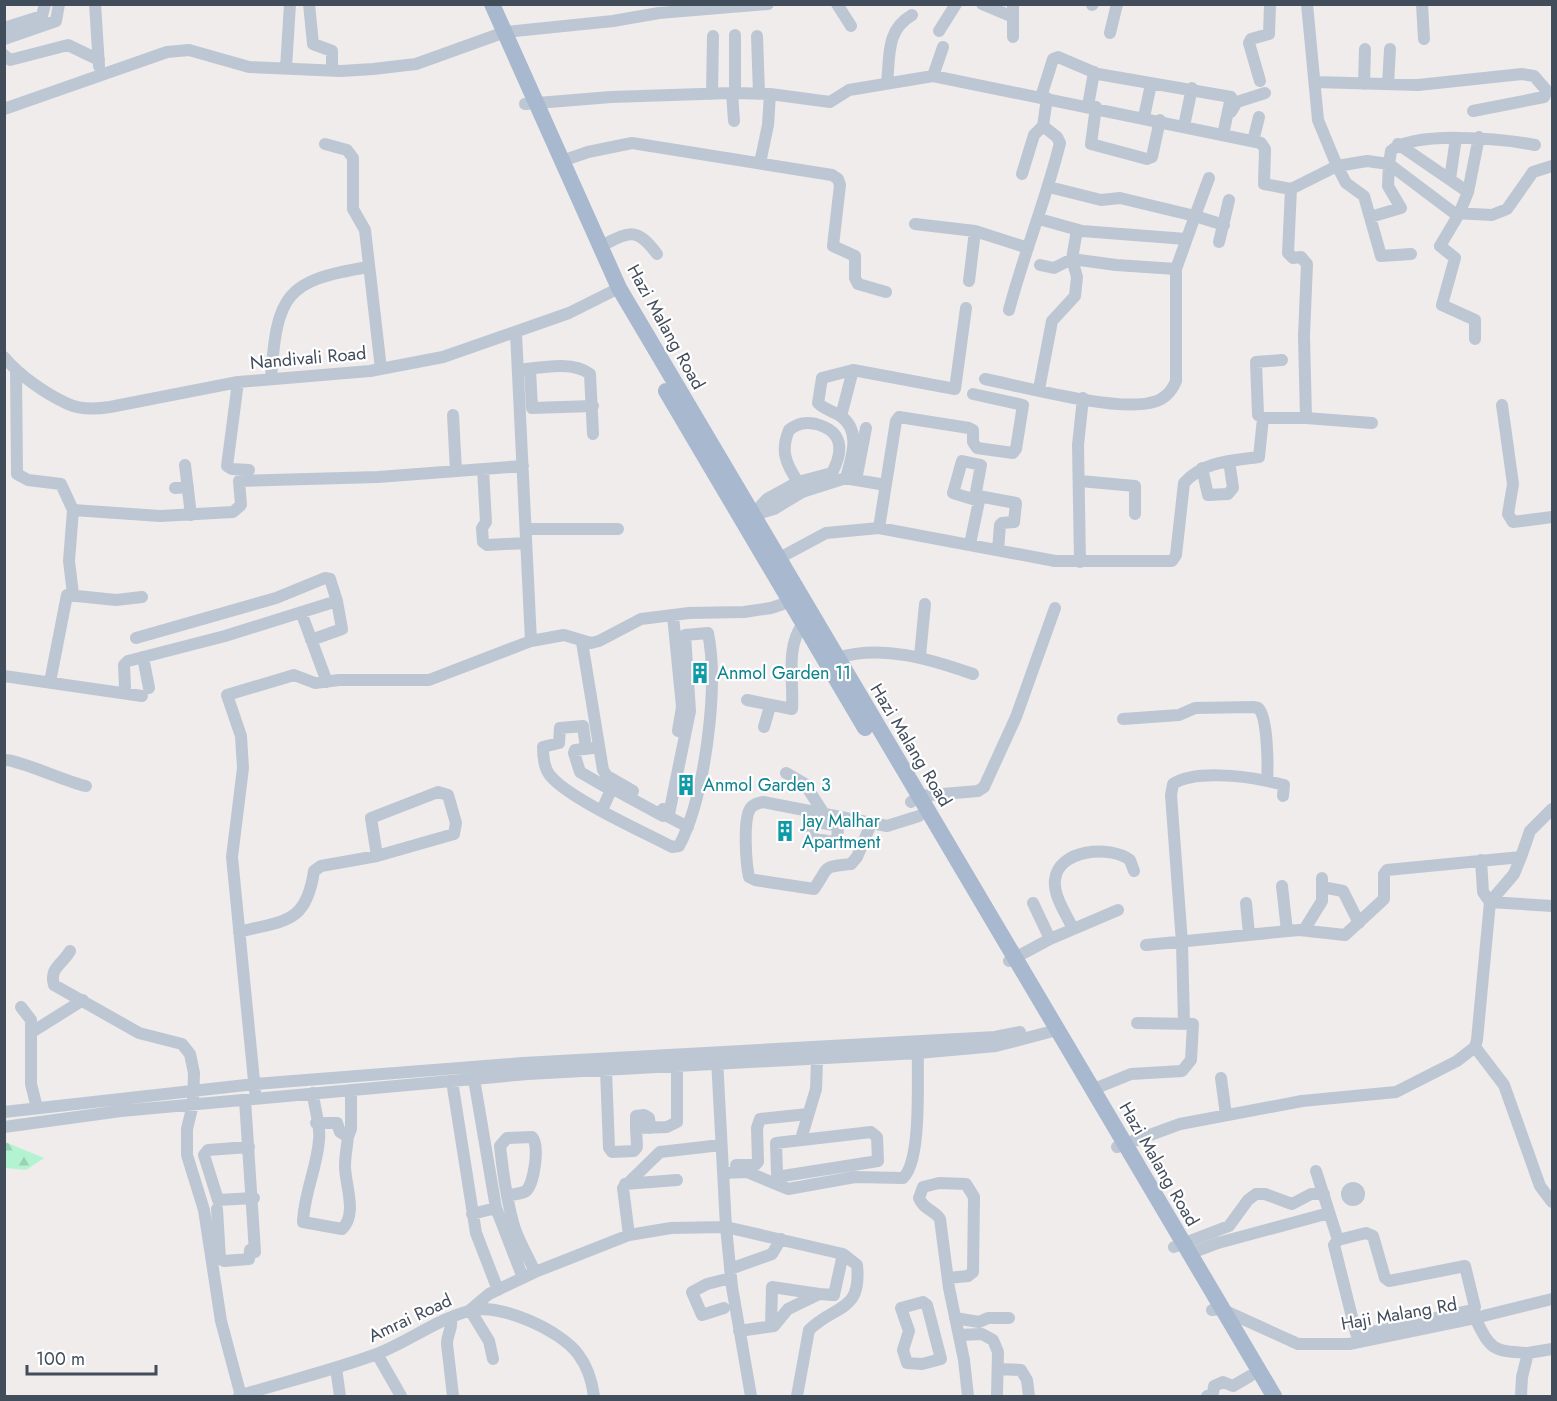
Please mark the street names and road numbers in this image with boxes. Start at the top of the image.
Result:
street label: Hazi Malang Road [621,260,711,394]
street label: Nandivali Road [249,340,367,376]
street label: Hazi Malang Road [864,678,958,812]
street label: Hazi Malang Road [1113,1097,1205,1231]
street label: Amrai Road [364,1287,456,1349]
street label: Haji Malang Rd [1339,1291,1459,1337]

